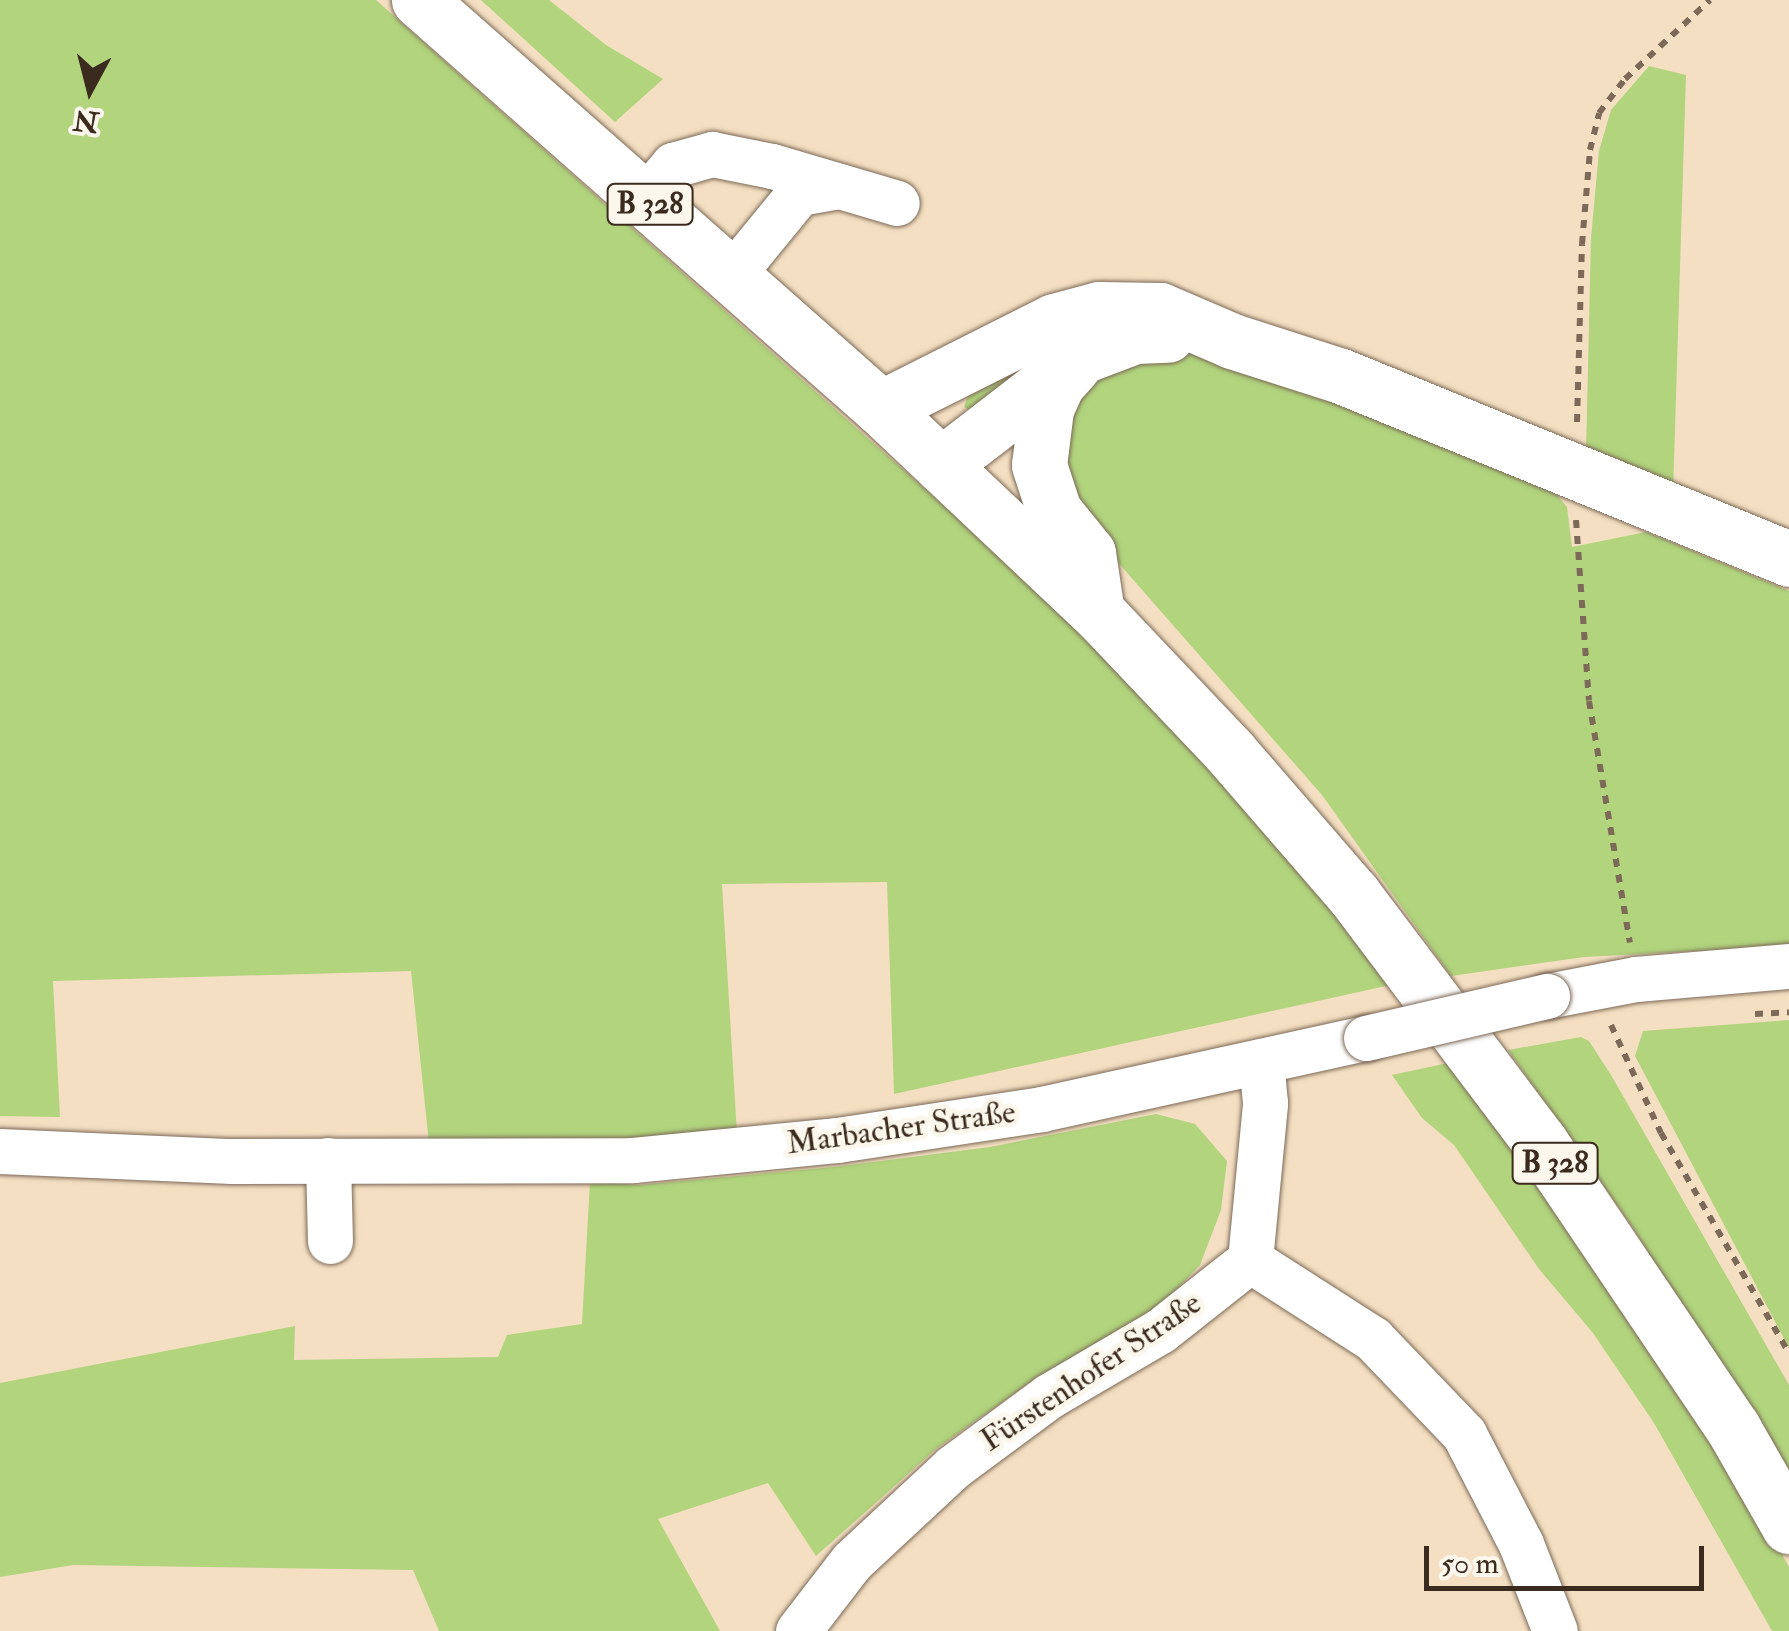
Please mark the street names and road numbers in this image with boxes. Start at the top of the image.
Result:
road number: B 328 [605,179,695,229]
street label: Marbacher Straße [784,1093,1018,1163]
road number: B 328 [1510,1138,1600,1188]
street label: Fürstenhofer Straße [974,1284,1208,1460]

